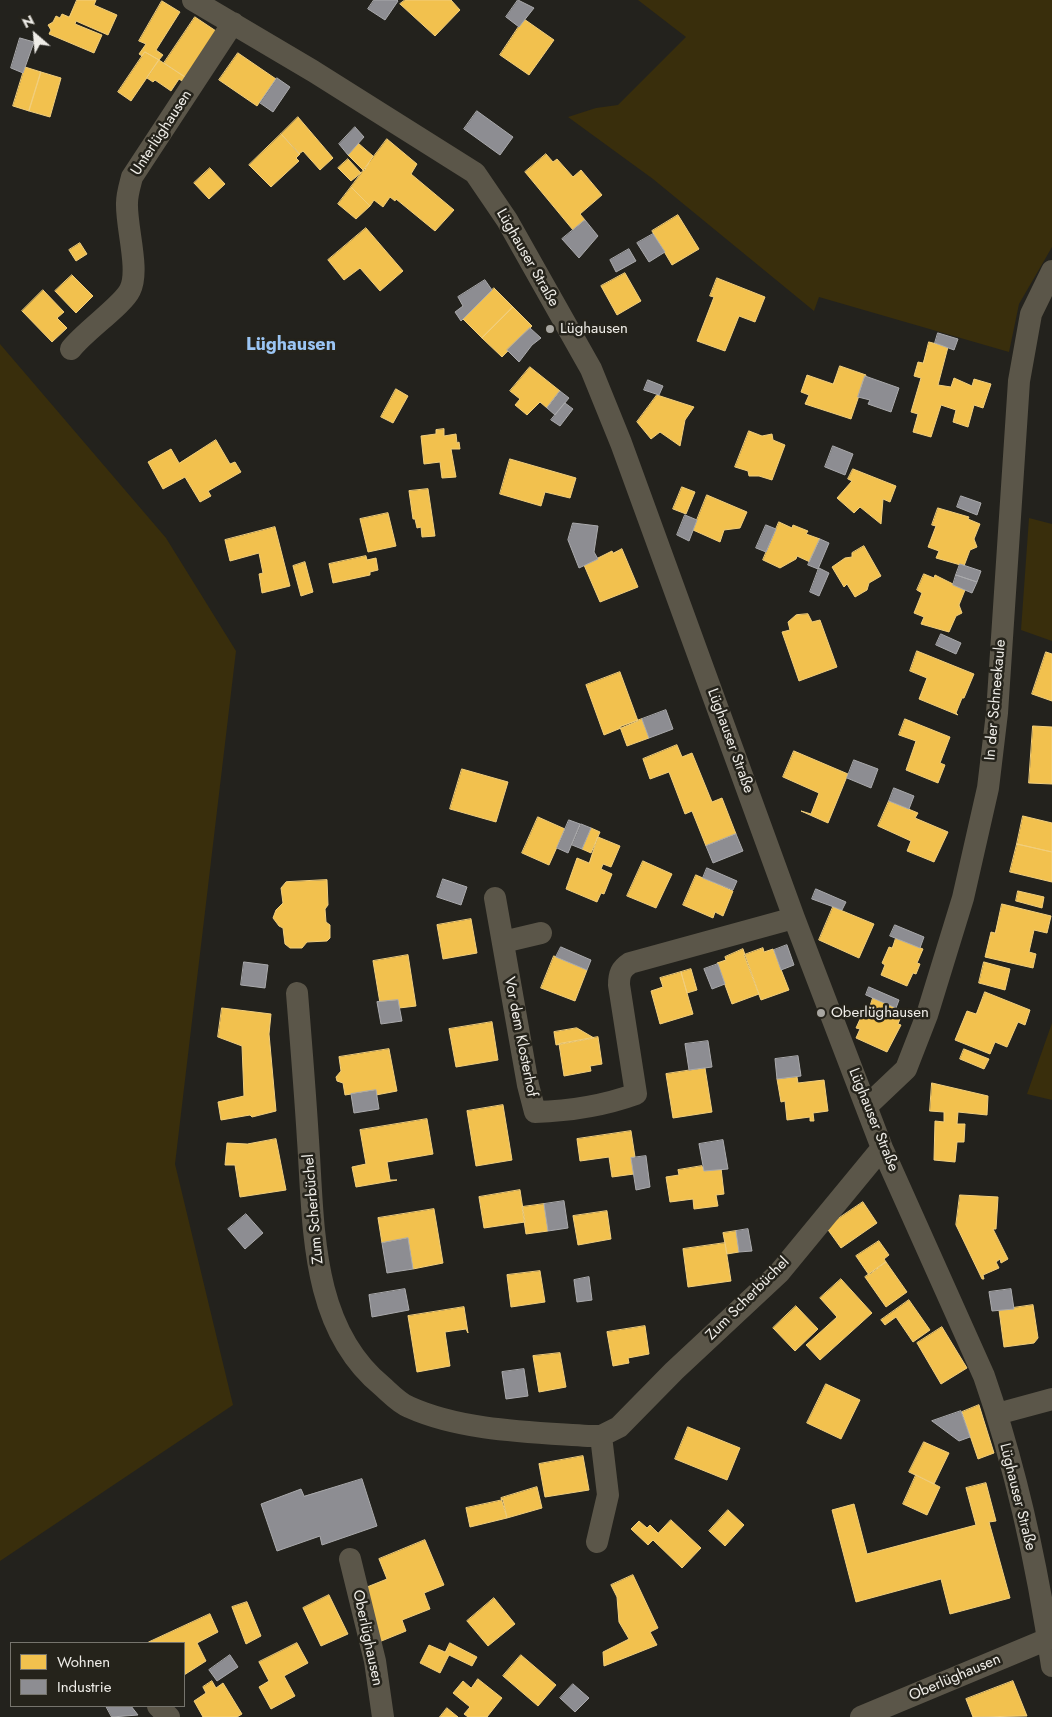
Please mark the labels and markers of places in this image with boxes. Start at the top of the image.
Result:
place label: Lüghausen [560,320,628,338]
marker: Lüghausen [544,323,556,335]
place label: Oberlüghausen [831,1004,929,1022]
marker: Oberlüghausen [815,1007,827,1019]

